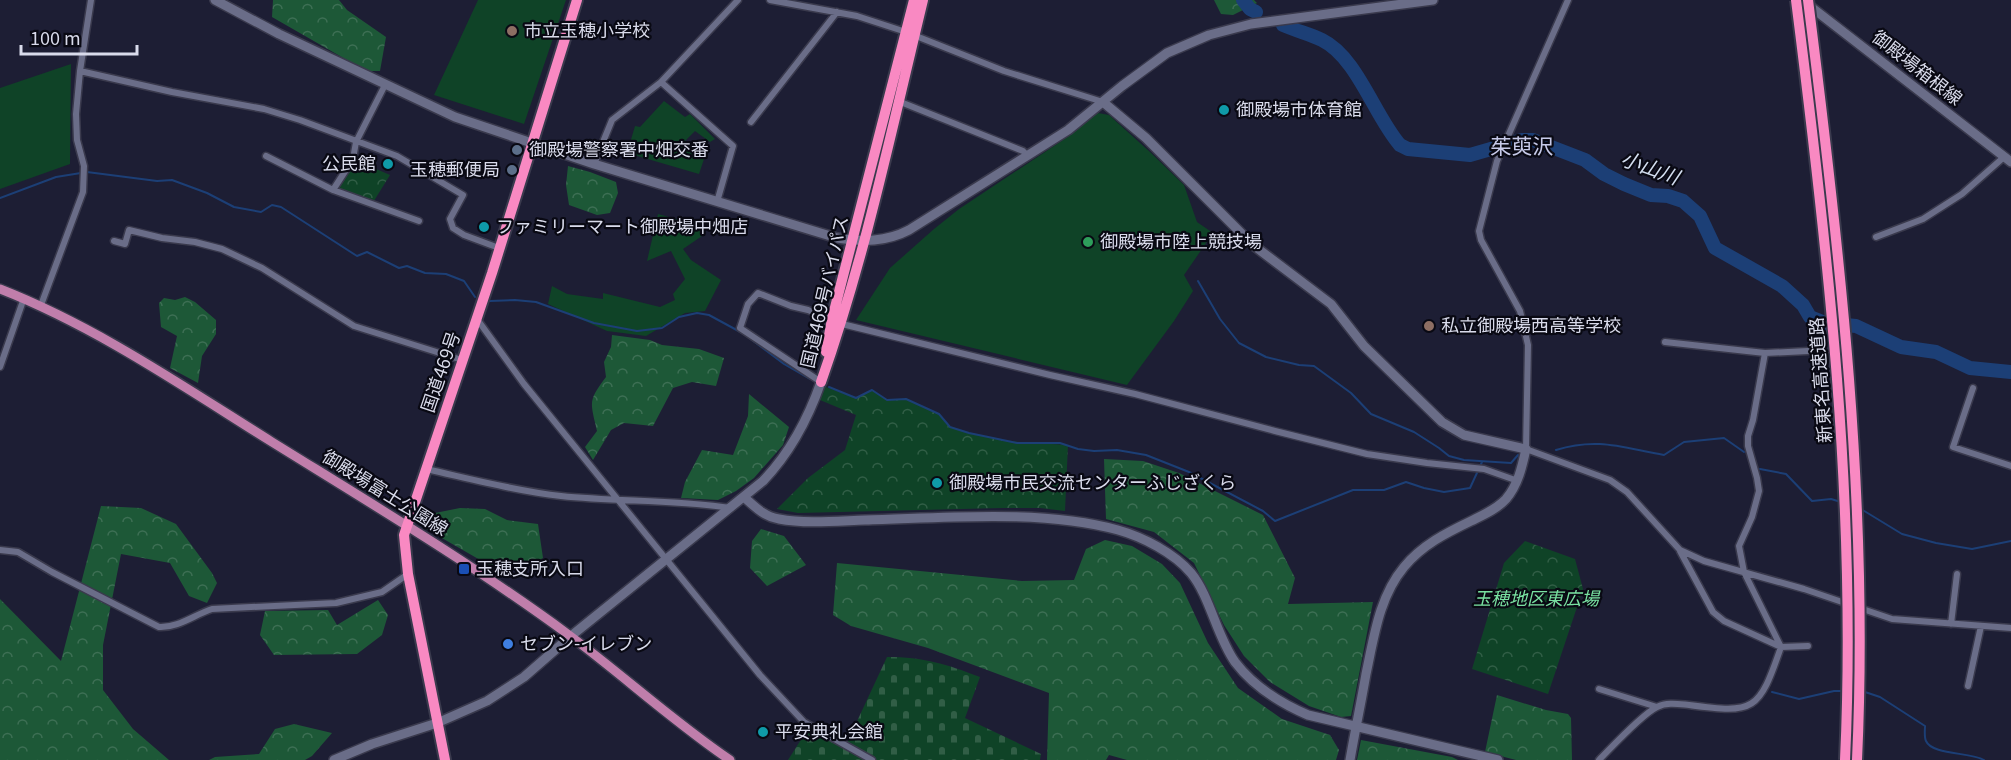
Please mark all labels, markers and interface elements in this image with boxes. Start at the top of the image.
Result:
place label: 市立玉穂小学校 [524,16,650,42]
scale bar [21,18,136,56]
street label: 御殿場箱根線 [1868,23,1969,110]
text: 100 m [30,24,81,50]
marker: 市立玉穂小学校 [505,24,519,38]
place label: 御殿場市体育館 [1236,95,1362,121]
marker: 御殿場市体育館 [1217,103,1231,117]
district label: 茱萸沢 [1491,130,1554,160]
place label: 御殿場警察署中畑交番 [529,135,709,161]
marker: 御殿場警察署中畑交番 [510,143,524,157]
water label: 小山川 [1617,143,1686,191]
place label: 公民館 [322,149,376,175]
place label: 玉穂郵便局 [410,155,500,181]
marker: 公民館 [381,157,395,171]
marker: 玉穂郵便局 [505,163,519,177]
place label: ファミリーマート御殿場中畑店 [496,212,748,238]
street label: 国道469号バイパス [793,213,853,370]
marker: ファミリーマート御殿場中畑店 [477,220,491,234]
place label: 御殿場市陸上競技場 [1100,227,1262,253]
marker: 御殿場市陸上競技場 [1081,235,1095,249]
place label: 私立御殿場西高等学校 [1441,311,1621,337]
street label: 新東名高速道路 [1802,316,1836,444]
marker: 私立御殿場西高等学校 [1422,319,1436,333]
street label: 国道469号 [413,327,465,415]
street label: 御殿場富士公園線 [318,442,454,540]
place label: 御殿場市民交流センターふじざくら [949,468,1236,494]
marker: 御殿場市民交流センターふじざくら [930,476,944,490]
place label: 玉穂支所入口 [476,554,584,580]
marker: 玉穂支所入口 [457,562,471,576]
park label: 玉穂地区東広場 [1473,584,1601,610]
place label: セブン-イレブン [520,629,652,655]
marker: セブン-イレブン [501,637,515,651]
place label: 平安典礼会館 [775,717,883,743]
marker: 平安典礼会館 [756,725,770,739]

